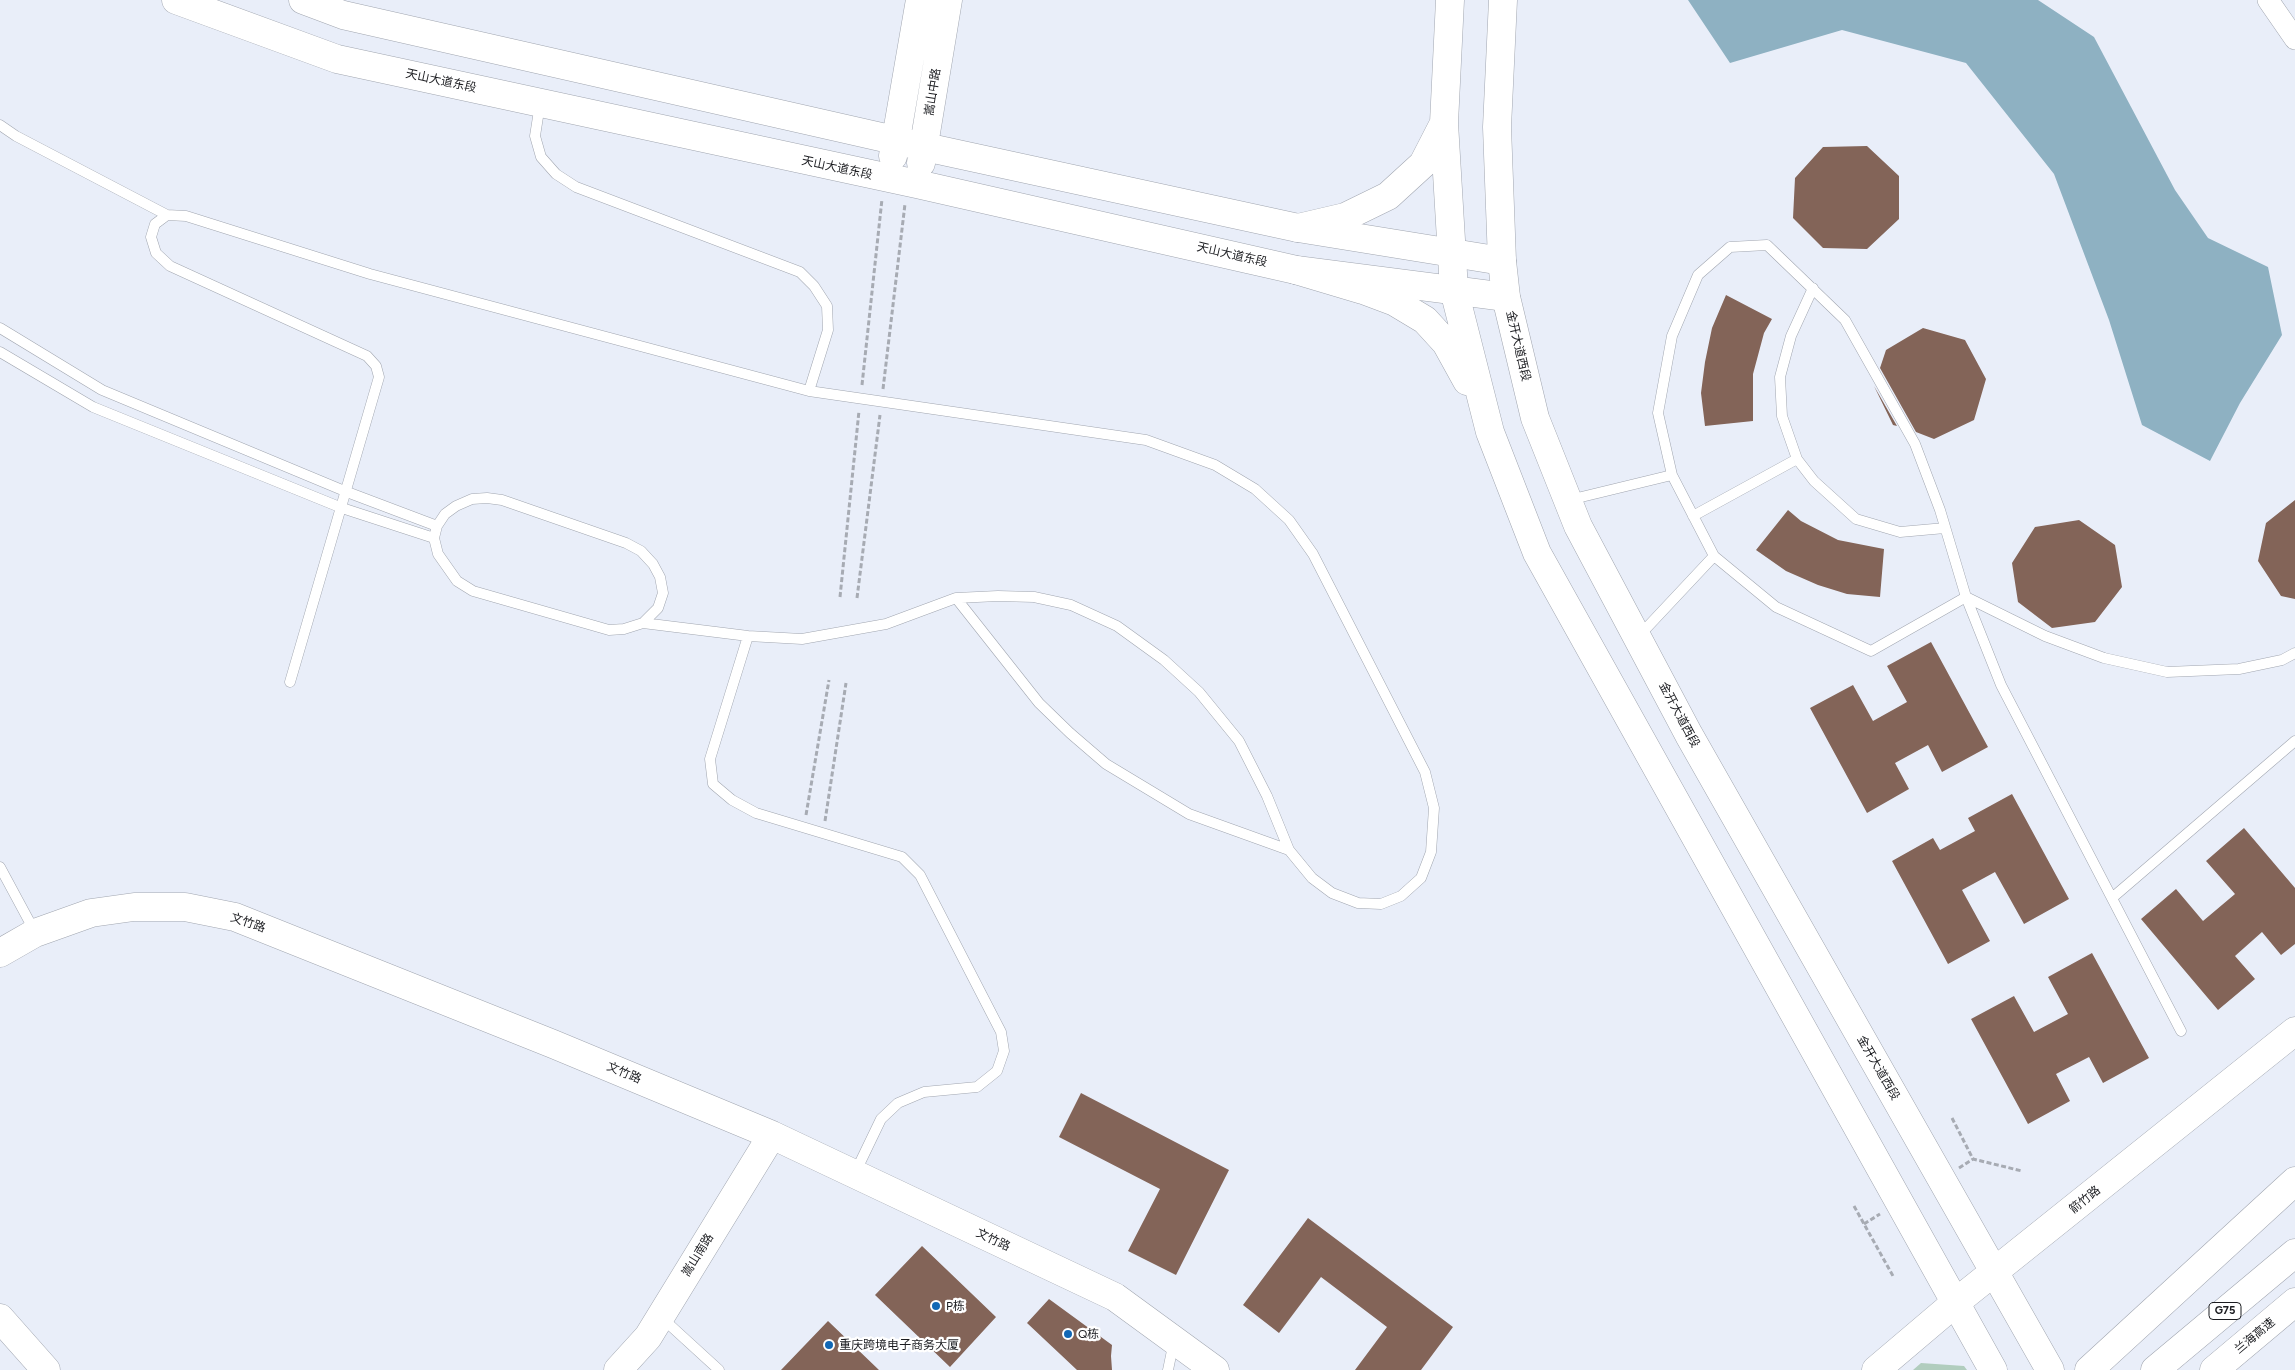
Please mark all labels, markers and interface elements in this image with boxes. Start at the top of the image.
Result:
street label: 天山大道东段 [404,66,478,96]
street label: 嵩山中路 [922,67,944,117]
street label: 天山大道东段 [800,153,874,183]
street label: 天山大道东段 [1195,240,1269,270]
street label: 金开大道西段 [1503,309,1533,383]
street label: 金开大道西段 [1656,680,1702,750]
street label: 文竹路 [229,910,267,936]
street label: 金开大道西段 [1854,1033,1902,1103]
street label: 文竹路 [605,1059,643,1087]
street label: 箭竹路 [2066,1183,2104,1217]
street label: 文竹路 [974,1226,1012,1254]
street label: 嵩山南路 [679,1231,717,1279]
place label: P栋 [946,1299,965,1313]
marker: P栋 [930,1300,942,1312]
road number: G75 [2209,1302,2241,1320]
street label: 兰海高速 [2232,1315,2278,1357]
place label: Q栋 [1078,1327,1099,1341]
marker: Q栋 [1062,1328,1074,1340]
place label: 重庆跨境电子商务大厦 [839,1338,959,1352]
marker: 重庆跨境电子商务大厦 [823,1339,835,1351]

